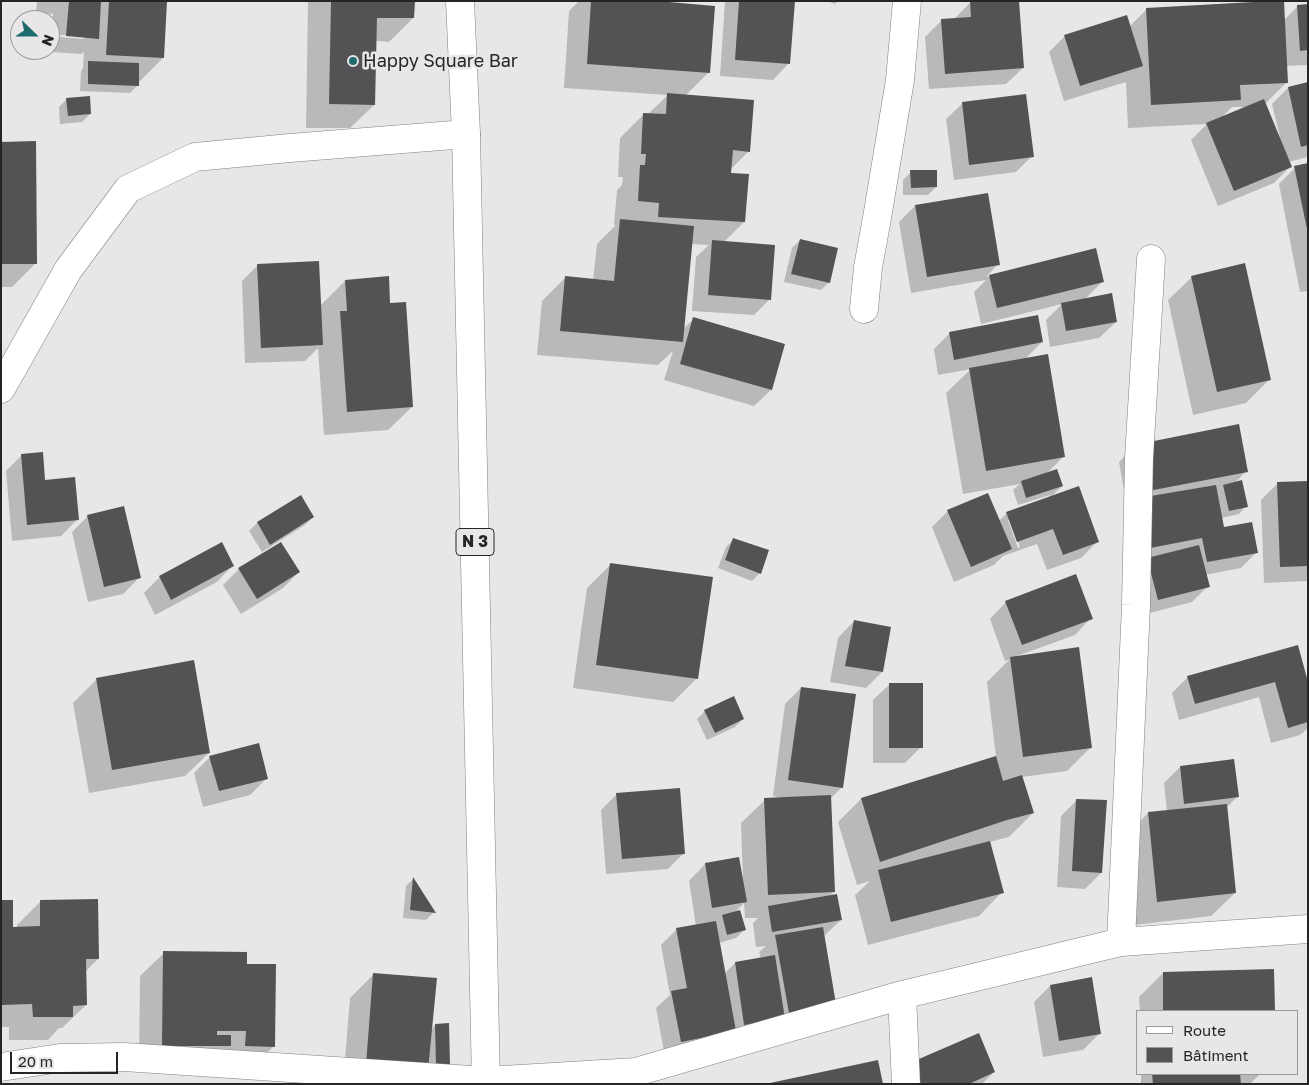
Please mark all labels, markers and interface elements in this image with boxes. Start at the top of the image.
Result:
north arrow [10,10,60,60]
text: N [39,32,58,49]
place label: Happy Square Bar [363,50,518,72]
marker: Happy Square Bar [347,55,359,67]
road number: N 3 [456,528,494,556]
legend [1136,1010,1299,1075]
text: Route [1183,1021,1226,1039]
scale bar [12,1042,120,1074]
text: Bâtiment [1183,1046,1248,1064]
text: 20 m [18,1052,53,1070]

